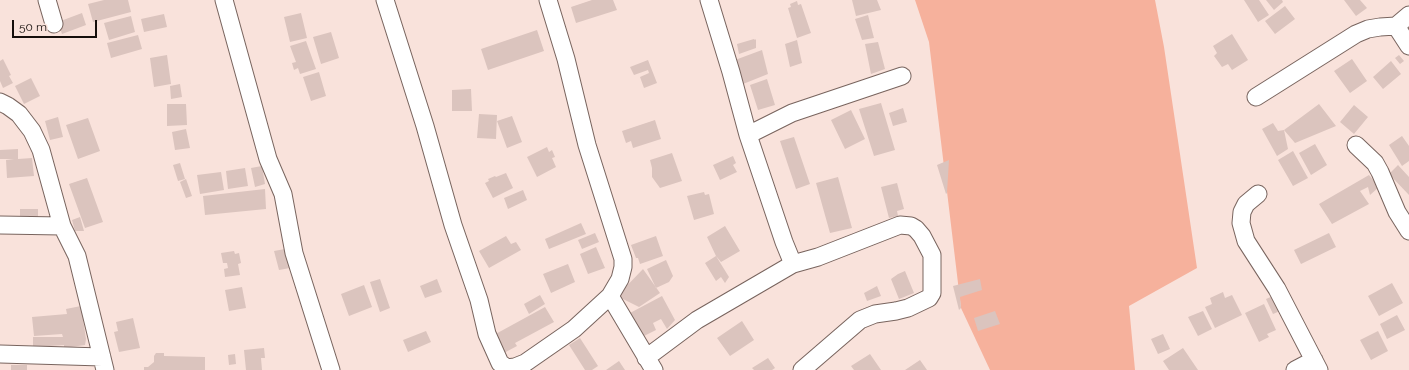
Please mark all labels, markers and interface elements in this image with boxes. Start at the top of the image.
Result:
scale bar [14,12,99,38]
text: 50 m [19,20,47,34]

